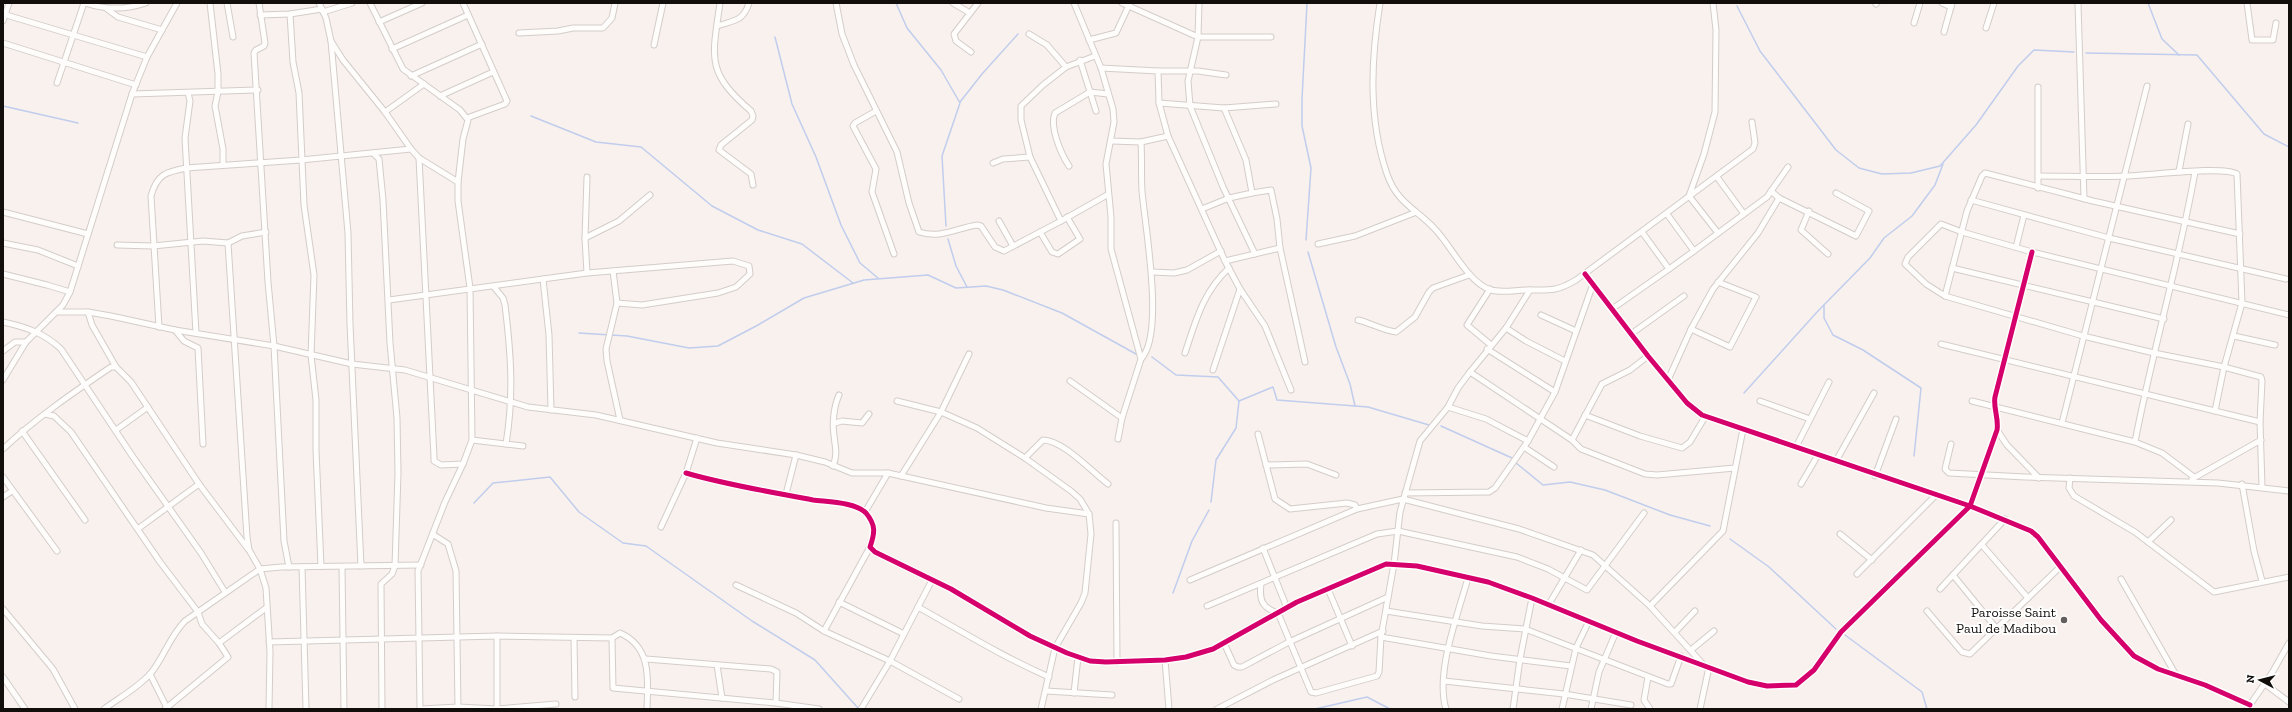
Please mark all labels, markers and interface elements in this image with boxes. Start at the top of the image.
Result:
place label: Paroisse Saint Paul de Madibou [1956,604,2057,637]
marker: Paroisse Saint Paul de Madibou [2059,615,2069,625]
north arrow [2240,660,2280,700]
text: N [2244,673,2258,684]

